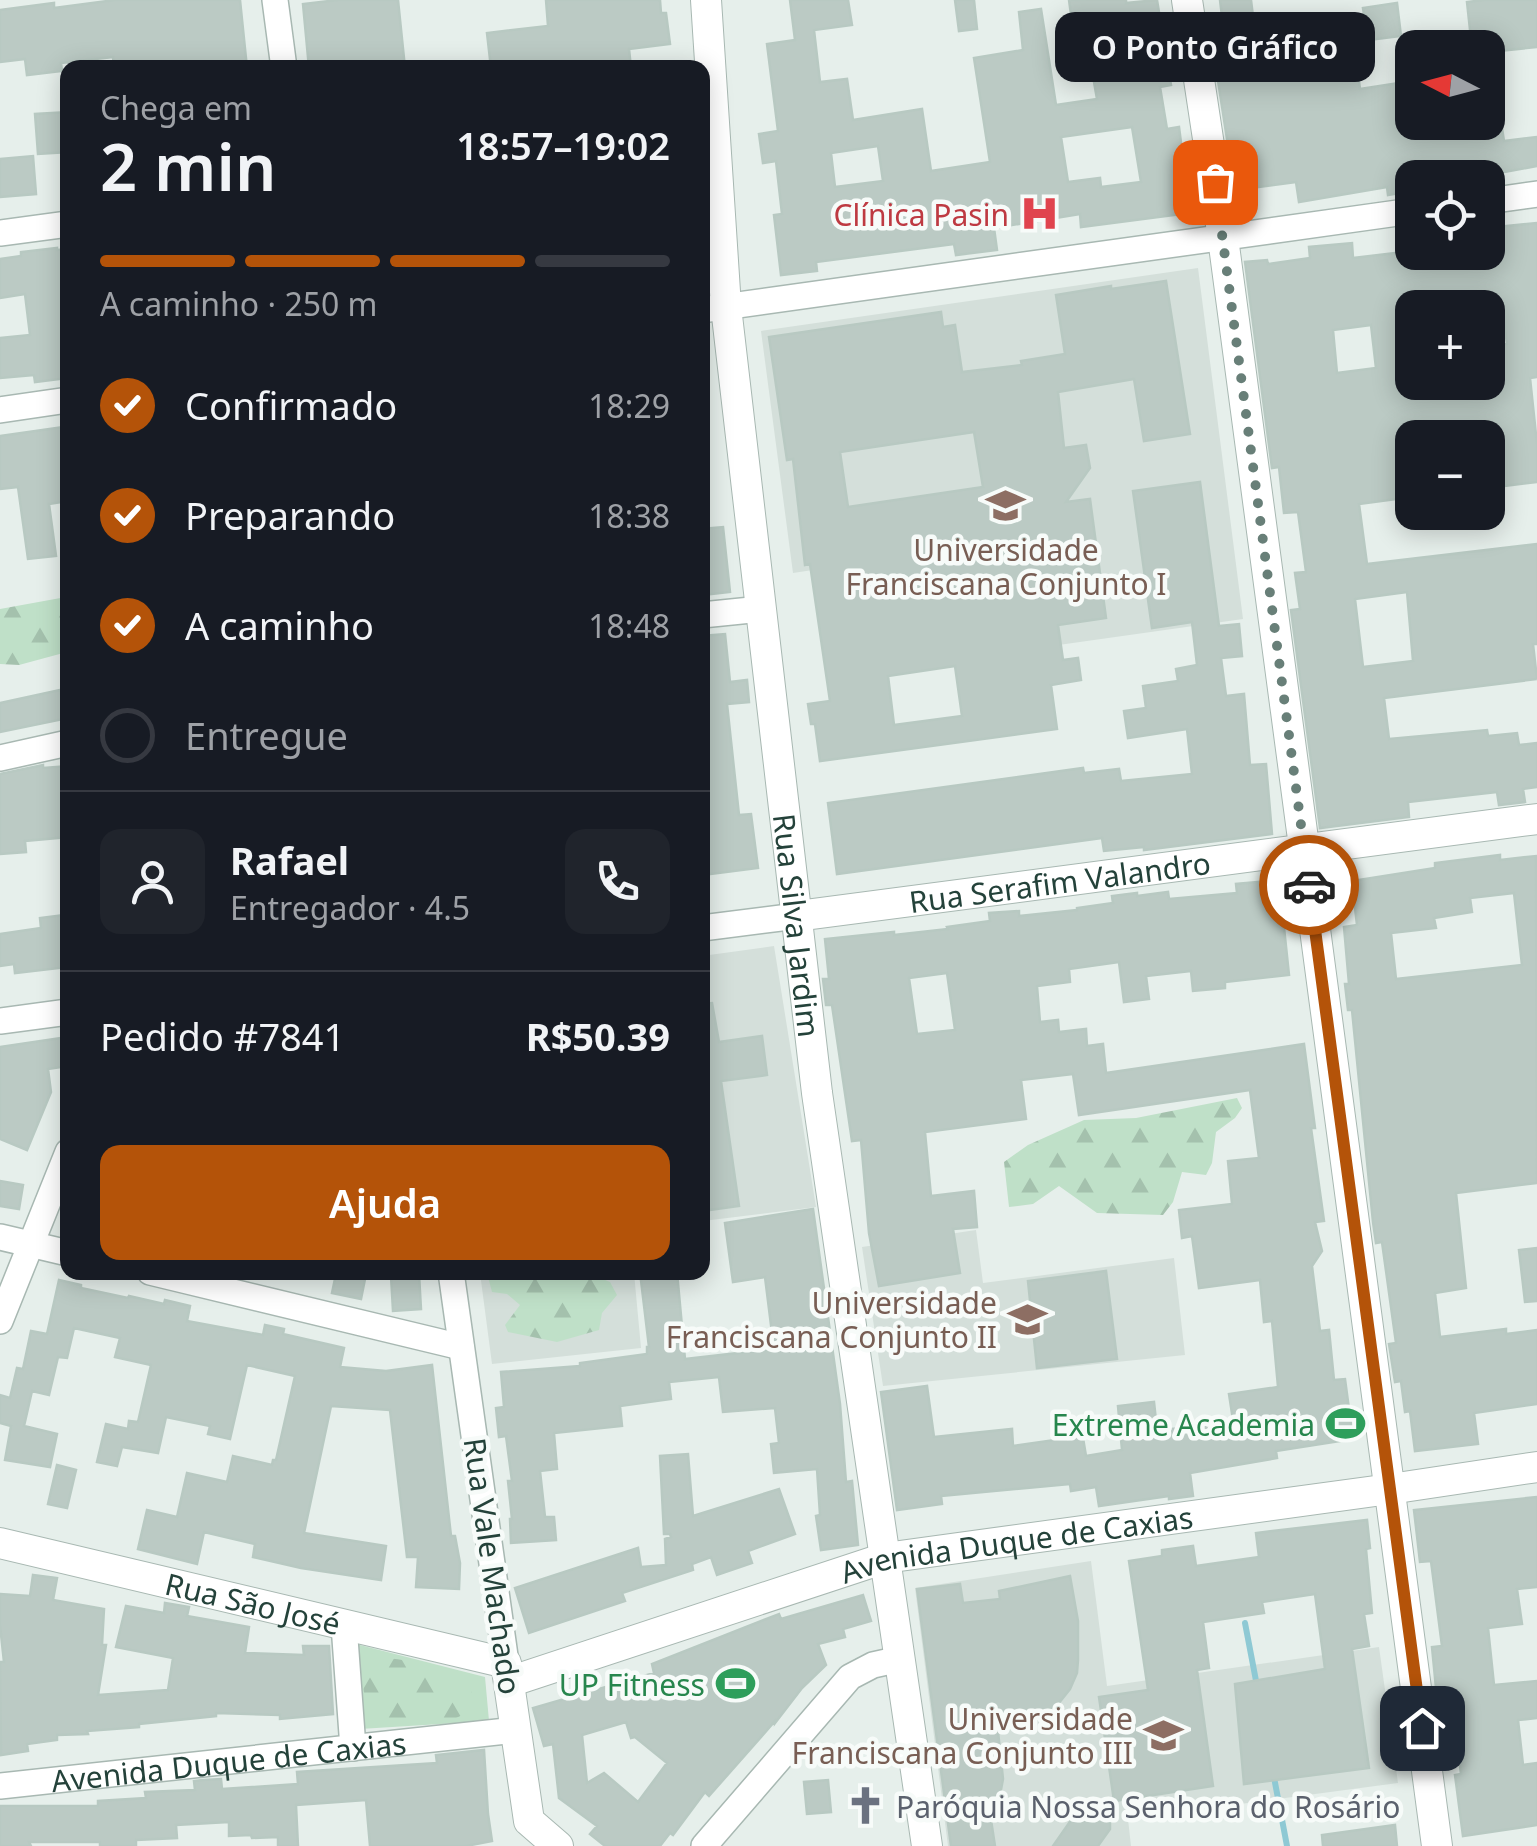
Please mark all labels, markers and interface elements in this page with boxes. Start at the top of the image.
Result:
callout: O Ponto Gráfico [1055,12,1375,82]
text: O Ponto Gráfico [1092,25,1338,68]
north arrow [1395,30,1505,140]
map controls [1395,30,1505,530]
text: Chega em [100,86,252,129]
text: 18:57–19:02 [456,119,670,171]
text: 2 min [100,122,276,210]
pin [1173,140,1258,225]
icon: bag [1188,155,1243,210]
button: locate [1395,160,1505,270]
hospital icon: Clínica Pasin [1018,193,1060,235]
place label: Clínica Pasin [834,194,1009,235]
text: A caminho · 250 m [100,282,378,325]
button: + [1395,290,1505,400]
icon: check [100,378,155,433]
text: Confirmado [185,379,397,431]
text: 18:29 [588,384,670,427]
button: − [1395,420,1505,530]
school or university icon: Universidade Franciscana Conjunto I [985,484,1027,526]
icon: check [100,488,155,543]
text: Preparando [185,489,395,541]
text: 18:38 [588,494,670,537]
place label: Universidade Franciscana Conjunto I [845,529,1167,604]
icon: check [100,598,155,653]
text: A caminho [185,599,374,651]
text: 18:48 [588,604,670,647]
text: Entregue [185,709,348,761]
street label: Rua Silva Jardim [764,811,831,1039]
button: person [100,829,205,934]
button: phone [565,829,670,934]
text: Rafael [230,834,349,886]
courier [1259,835,1359,935]
street label: Rua Serafim Valandro [907,841,1213,922]
icon: car [1282,858,1337,913]
text: Entregador · 4.5 [230,886,470,929]
text: Pedido #7841 [100,1010,345,1062]
text: R$50.39 [526,1010,670,1062]
button: Ajuda [100,1145,670,1260]
place label: Universidade Franciscana Conjunto II [666,1282,997,1357]
school or university icon: Universidade Franciscana Conjunto II [1006,1298,1048,1340]
sports icon: Extreme Academia [1324,1403,1366,1445]
place label: Extreme Academia [1052,1404,1315,1445]
street label: Rua Vale Machado [455,1435,531,1697]
street label: Avenida Duque de Caxias [835,1496,1195,1592]
street label: Rua São José [161,1562,345,1644]
sports icon: UP Fitness [714,1663,756,1705]
place label: UP Fitness [559,1664,705,1705]
pin [1380,1686,1465,1771]
place label: Universidade Franciscana Conjunto III [792,1698,1133,1773]
icon: home [1395,1701,1450,1756]
school or university icon: Universidade Franciscana Conjunto III [1142,1714,1184,1756]
street label: Avenida Duque de Caxias [49,1722,408,1801]
church icon: Paróquia Nossa Senhora do Rosário [845,1785,887,1827]
place label: Paróquia Nossa Senhora do Rosário [896,1786,1400,1827]

